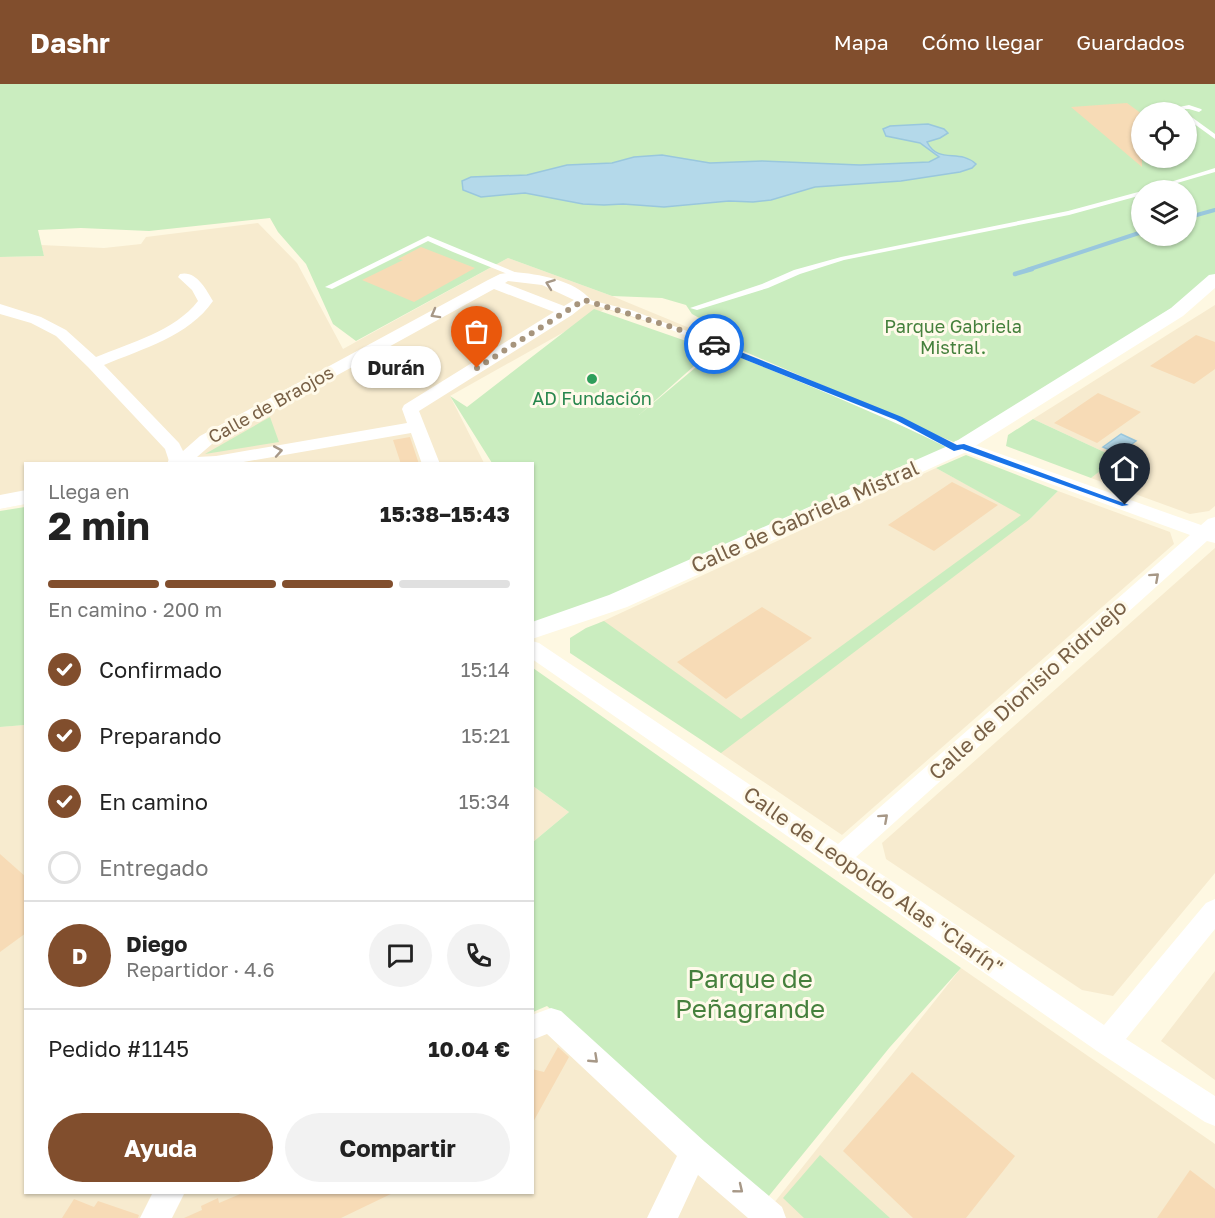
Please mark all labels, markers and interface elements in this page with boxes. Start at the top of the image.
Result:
text: Dashr [30,26,110,59]
text: Mapa [834,29,889,55]
text: Cómo llegar [922,29,1043,55]
text: Guardados [1076,29,1185,55]
map controls [1131,102,1197,246]
button: locate [1131,102,1197,168]
button: layers [1131,180,1197,246]
one-way arrow [545,279,556,292]
pin [451,306,502,368]
one-way arrow [431,307,442,318]
courier [684,314,744,374]
icon: bag [460,315,493,348]
park label: Parque Gabriela Mistral. [884,315,1022,358]
icon: car [698,328,731,361]
callout: Durán [351,347,441,389]
text: Durán [367,355,425,379]
street label: Calle de Braojos [204,361,337,448]
marker: AD Fundación [585,372,599,386]
place label: AD Fundación [532,387,652,409]
pin [1099,443,1150,505]
one-way arrow [273,445,283,458]
icon: home [1108,452,1141,485]
street label: Calle de Gabriela Mistral [687,454,922,578]
text: Llega en [48,479,130,503]
text: 15:38–15:43 [380,500,510,527]
text: 2 min [48,502,150,549]
one-way arrow [1148,573,1159,584]
street label: Calle de Dionisio Ridruejo [923,593,1132,785]
text: En camino · 200 m [48,597,222,621]
icon: check [48,653,81,686]
text: Confirmado [99,656,222,683]
text: 15:14 [461,657,510,681]
icon: check [48,719,81,752]
text: Preparando [99,722,222,749]
text: 15:21 [461,723,510,747]
street label: Calle de Leopoldo Alas "Clarín" [739,780,1008,980]
icon: check [48,785,81,818]
text: En camino [99,788,208,815]
text: 15:34 [459,789,510,813]
one-way arrow [877,814,888,825]
text: Entregado [99,854,208,881]
button: chat [369,924,432,987]
button: phone [447,924,510,987]
text: Diego [126,930,187,957]
text: D [72,942,87,969]
text: Repartidor · 4.6 [126,957,275,981]
park label: Parque de Peñagrande [675,963,825,1024]
text: Pedido #1145 [48,1035,189,1062]
text: 10.04 € [428,1035,510,1062]
one-way arrow [587,1052,598,1063]
button: Ayuda [48,1113,273,1182]
button: Compartir [285,1113,510,1182]
one-way arrow [733,1182,744,1193]

